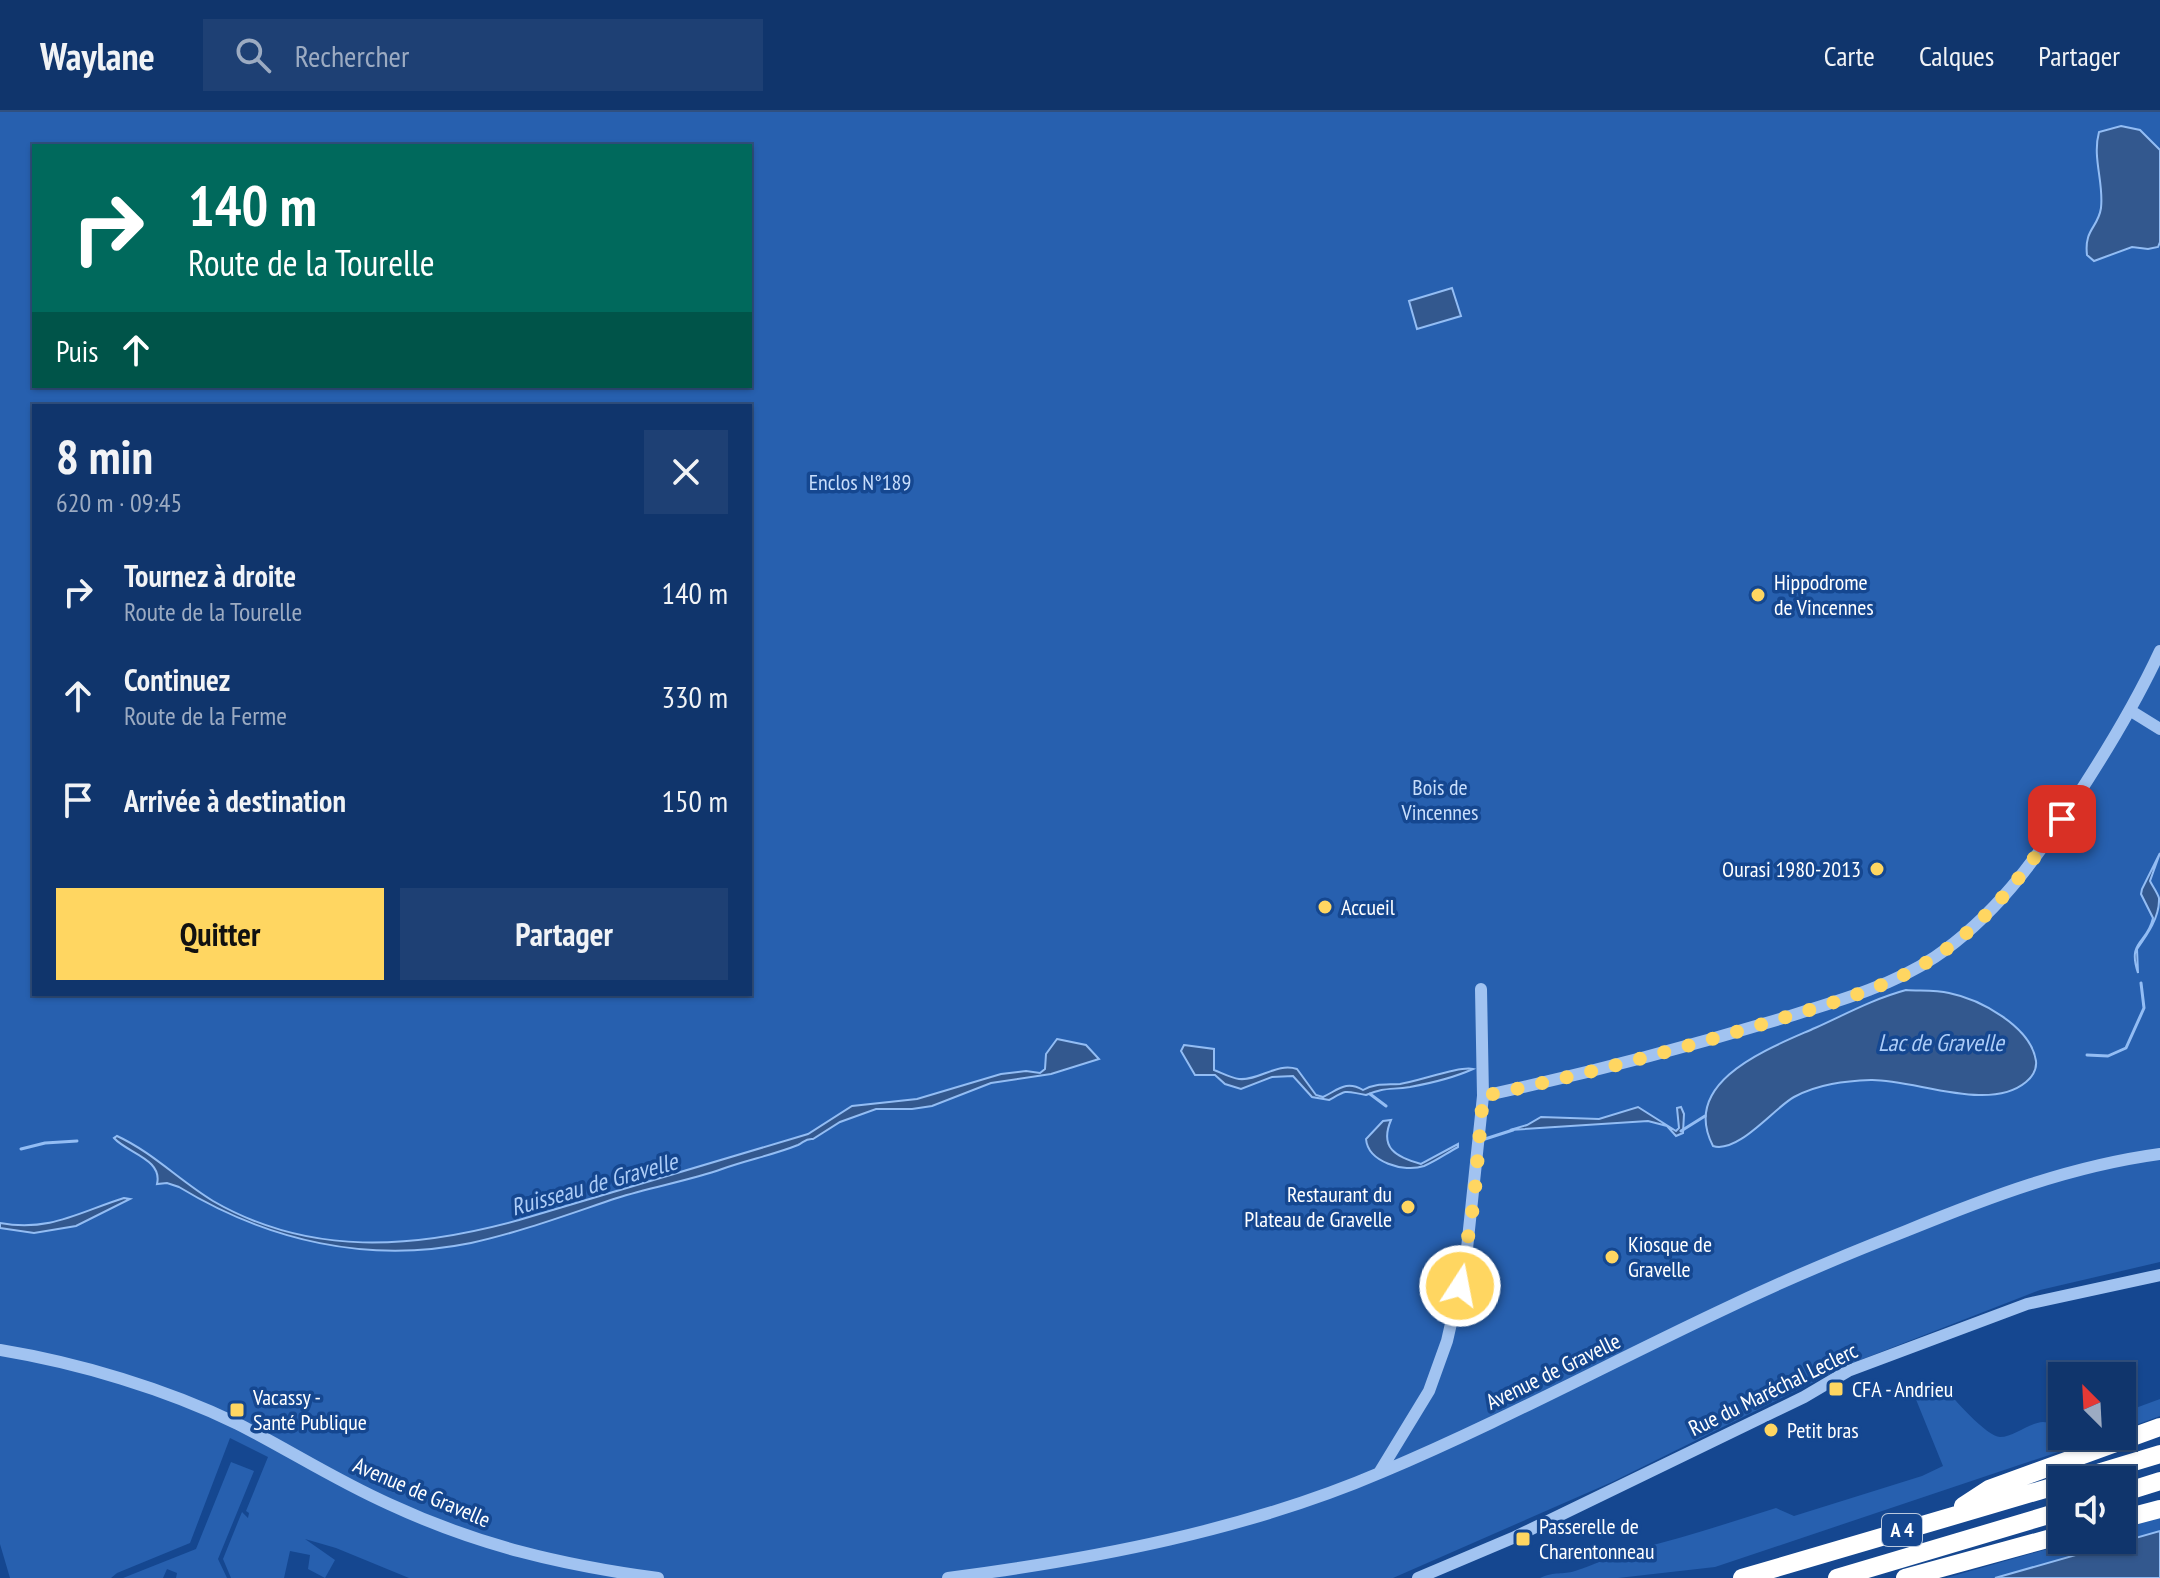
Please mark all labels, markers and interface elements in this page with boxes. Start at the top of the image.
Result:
search box [203,19,763,91]
text: Waylane [40,31,155,80]
icon: search [231,33,275,77]
text: Rechercher [295,36,409,75]
text: Carte [1824,37,1875,74]
text: Calques [1919,37,1994,74]
text: Partager [2038,37,2120,74]
text: 140 m [188,169,317,241]
icon: right [56,176,160,280]
text: Route de la Tourelle [188,239,435,286]
icon: ahead [114,328,158,372]
text: Puis [56,331,98,370]
text: 8 min [56,425,153,487]
button: close [644,430,728,514]
park label: Enclos N°189 [809,468,911,496]
text: 620 m · 09:45 [56,486,182,519]
text: Tournez à droite [124,556,296,595]
place label: Hippodrome de Vincennes [1774,568,1874,621]
icon: right [56,570,100,614]
text: 140 m [662,573,728,612]
marker: Hippodrome de Vincennes [1749,586,1767,604]
text: Route de la Tourelle [124,595,302,628]
text: Continuez [124,660,230,699]
icon: ahead [56,674,100,718]
text: 330 m [662,677,728,716]
text: Route de la Ferme [124,699,287,732]
park label: Bois de Vincennes [1400,773,1479,826]
icon: arrive [56,778,100,822]
text: Arrivée à destination [124,781,346,820]
text: 150 m [662,781,728,820]
pin [2028,785,2096,853]
icon: arrive [2040,797,2084,841]
place label: Ourasi 1980-2013 [1722,855,1861,883]
marker: Ourasi 1980-2013 [1868,860,1886,878]
button: Quitter [56,888,384,980]
button: Partager [400,888,728,980]
place label: Accueil [1341,893,1396,921]
marker: Accueil [1316,898,1334,916]
water label: Lac de Gravelle [1878,1027,2006,1058]
water label: Ruisseau de Gravelle [507,1145,683,1223]
place label: Restaurant du Plateau de Gravelle [1244,1180,1392,1233]
marker: Restaurant du Plateau de Gravelle [1399,1198,1417,1216]
place label: Kiosque de Gravelle [1628,1230,1712,1283]
position arrow [1418,1244,1502,1328]
marker: Kiosque de Gravelle [1603,1248,1621,1266]
street label: Avenue de Gravelle [1481,1326,1625,1416]
street label: Rue du Maréchal Leclerc [1684,1336,1862,1442]
north arrow [2048,1362,2136,1450]
map controls [2048,1362,2136,1554]
place label: CFA - Andrieu [1852,1375,1953,1403]
marker: CFA - Andrieu [1827,1380,1845,1398]
place label: Vacassy - Santé Publique [252,1383,367,1436]
marker: Vacassy - Santé Publique [228,1401,246,1419]
place label: Petit bras [1787,1416,1859,1444]
marker: Petit bras [1762,1421,1780,1439]
street label: Avenue de Gravelle [349,1451,495,1533]
button: sound [2048,1466,2136,1554]
place label: Passerelle de Charentonneau [1539,1512,1654,1565]
road number: A 4 [1882,1514,1922,1546]
marker: Passerelle de Charentonneau [1514,1530,1532,1548]

